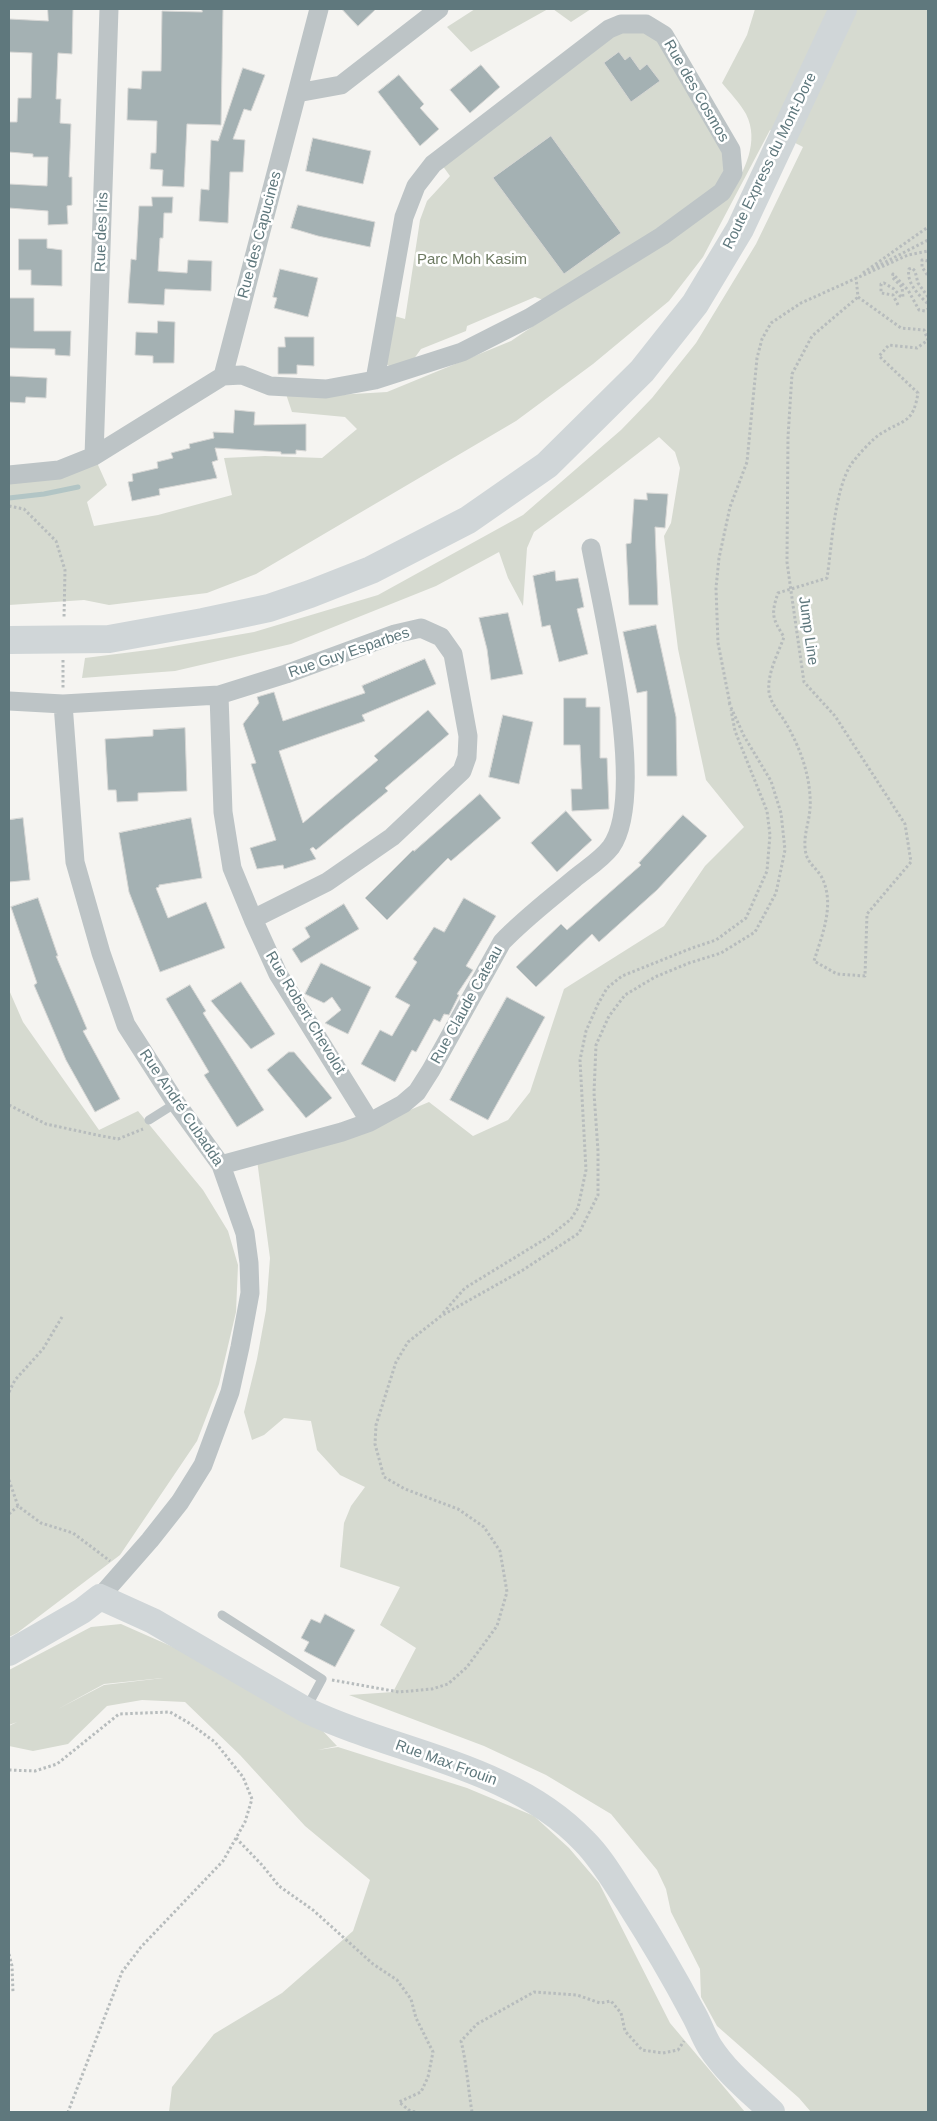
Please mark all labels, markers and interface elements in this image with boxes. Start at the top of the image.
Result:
street label: Rue des Cosmos [659,37,733,145]
street label: Route Express du Mont-Dore [719,70,821,252]
street label: Rue des Capucines [234,169,286,301]
street label: Rue des Iris [92,192,112,272]
park label: Parc Moh Kasim [417,251,527,269]
street label: Jump Line [794,595,822,667]
street label: Rue Guy Esparbes [286,624,412,682]
street label: Rue Claude Cateau [427,943,507,1067]
street label: Rue Robert Chevolot [261,948,349,1078]
street label: Rue André Cubadda [135,1046,227,1170]
street label: Rue Max Frouin [393,1736,499,1790]

